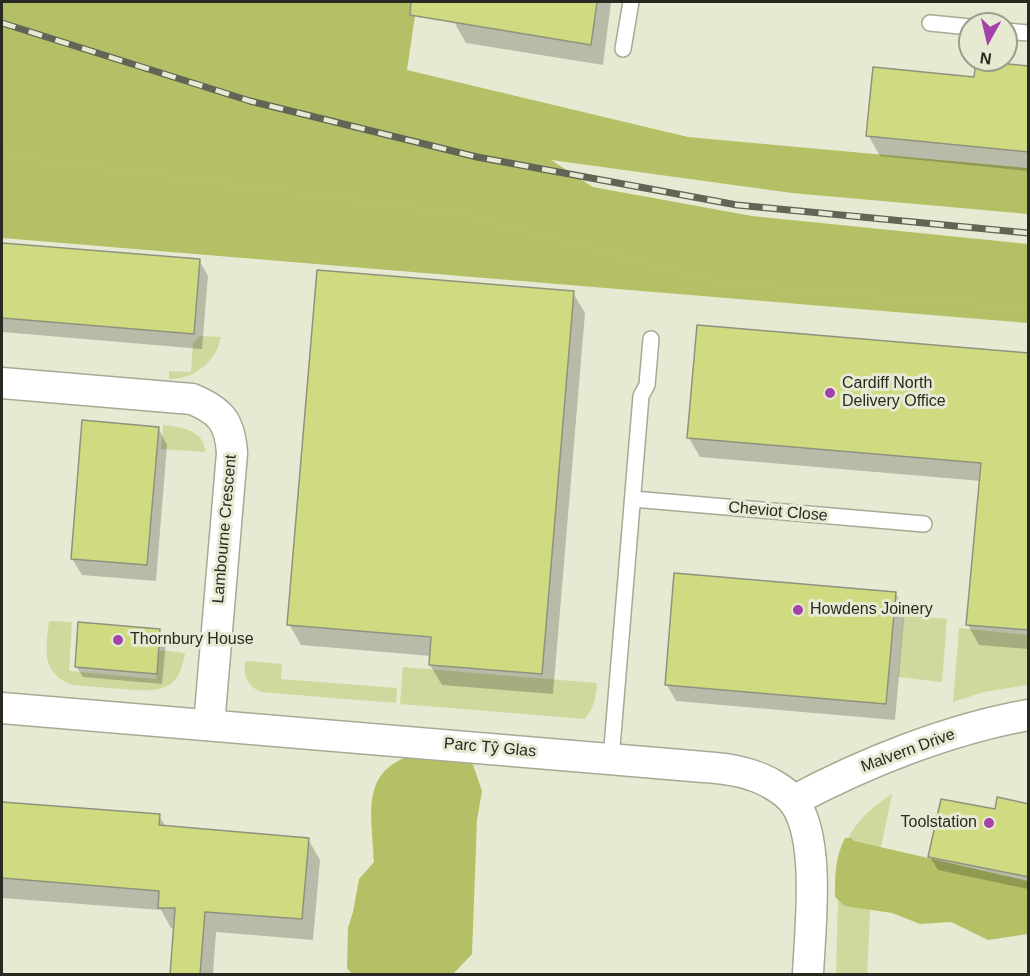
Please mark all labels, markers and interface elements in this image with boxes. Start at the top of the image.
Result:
north arrow [958,12,1018,72]
text: N [979,49,993,68]
place label: Cardiff North Delivery Office [842,374,946,412]
marker: Cardiff North Delivery Office [823,386,837,400]
street label: Lambourne Crescent [209,454,241,604]
street label: Cheviot Close [728,498,828,526]
place label: Howdens Joinery [810,600,933,620]
marker: Howdens Joinery [791,603,805,617]
place label: Thornbury House [130,630,254,650]
marker: Thornbury House [111,633,125,647]
street label: Malvern Drive [858,725,958,777]
street label: Parc Tŷ Glas [443,734,537,762]
place label: Toolstation [901,813,977,833]
marker: Toolstation [982,816,996,830]

